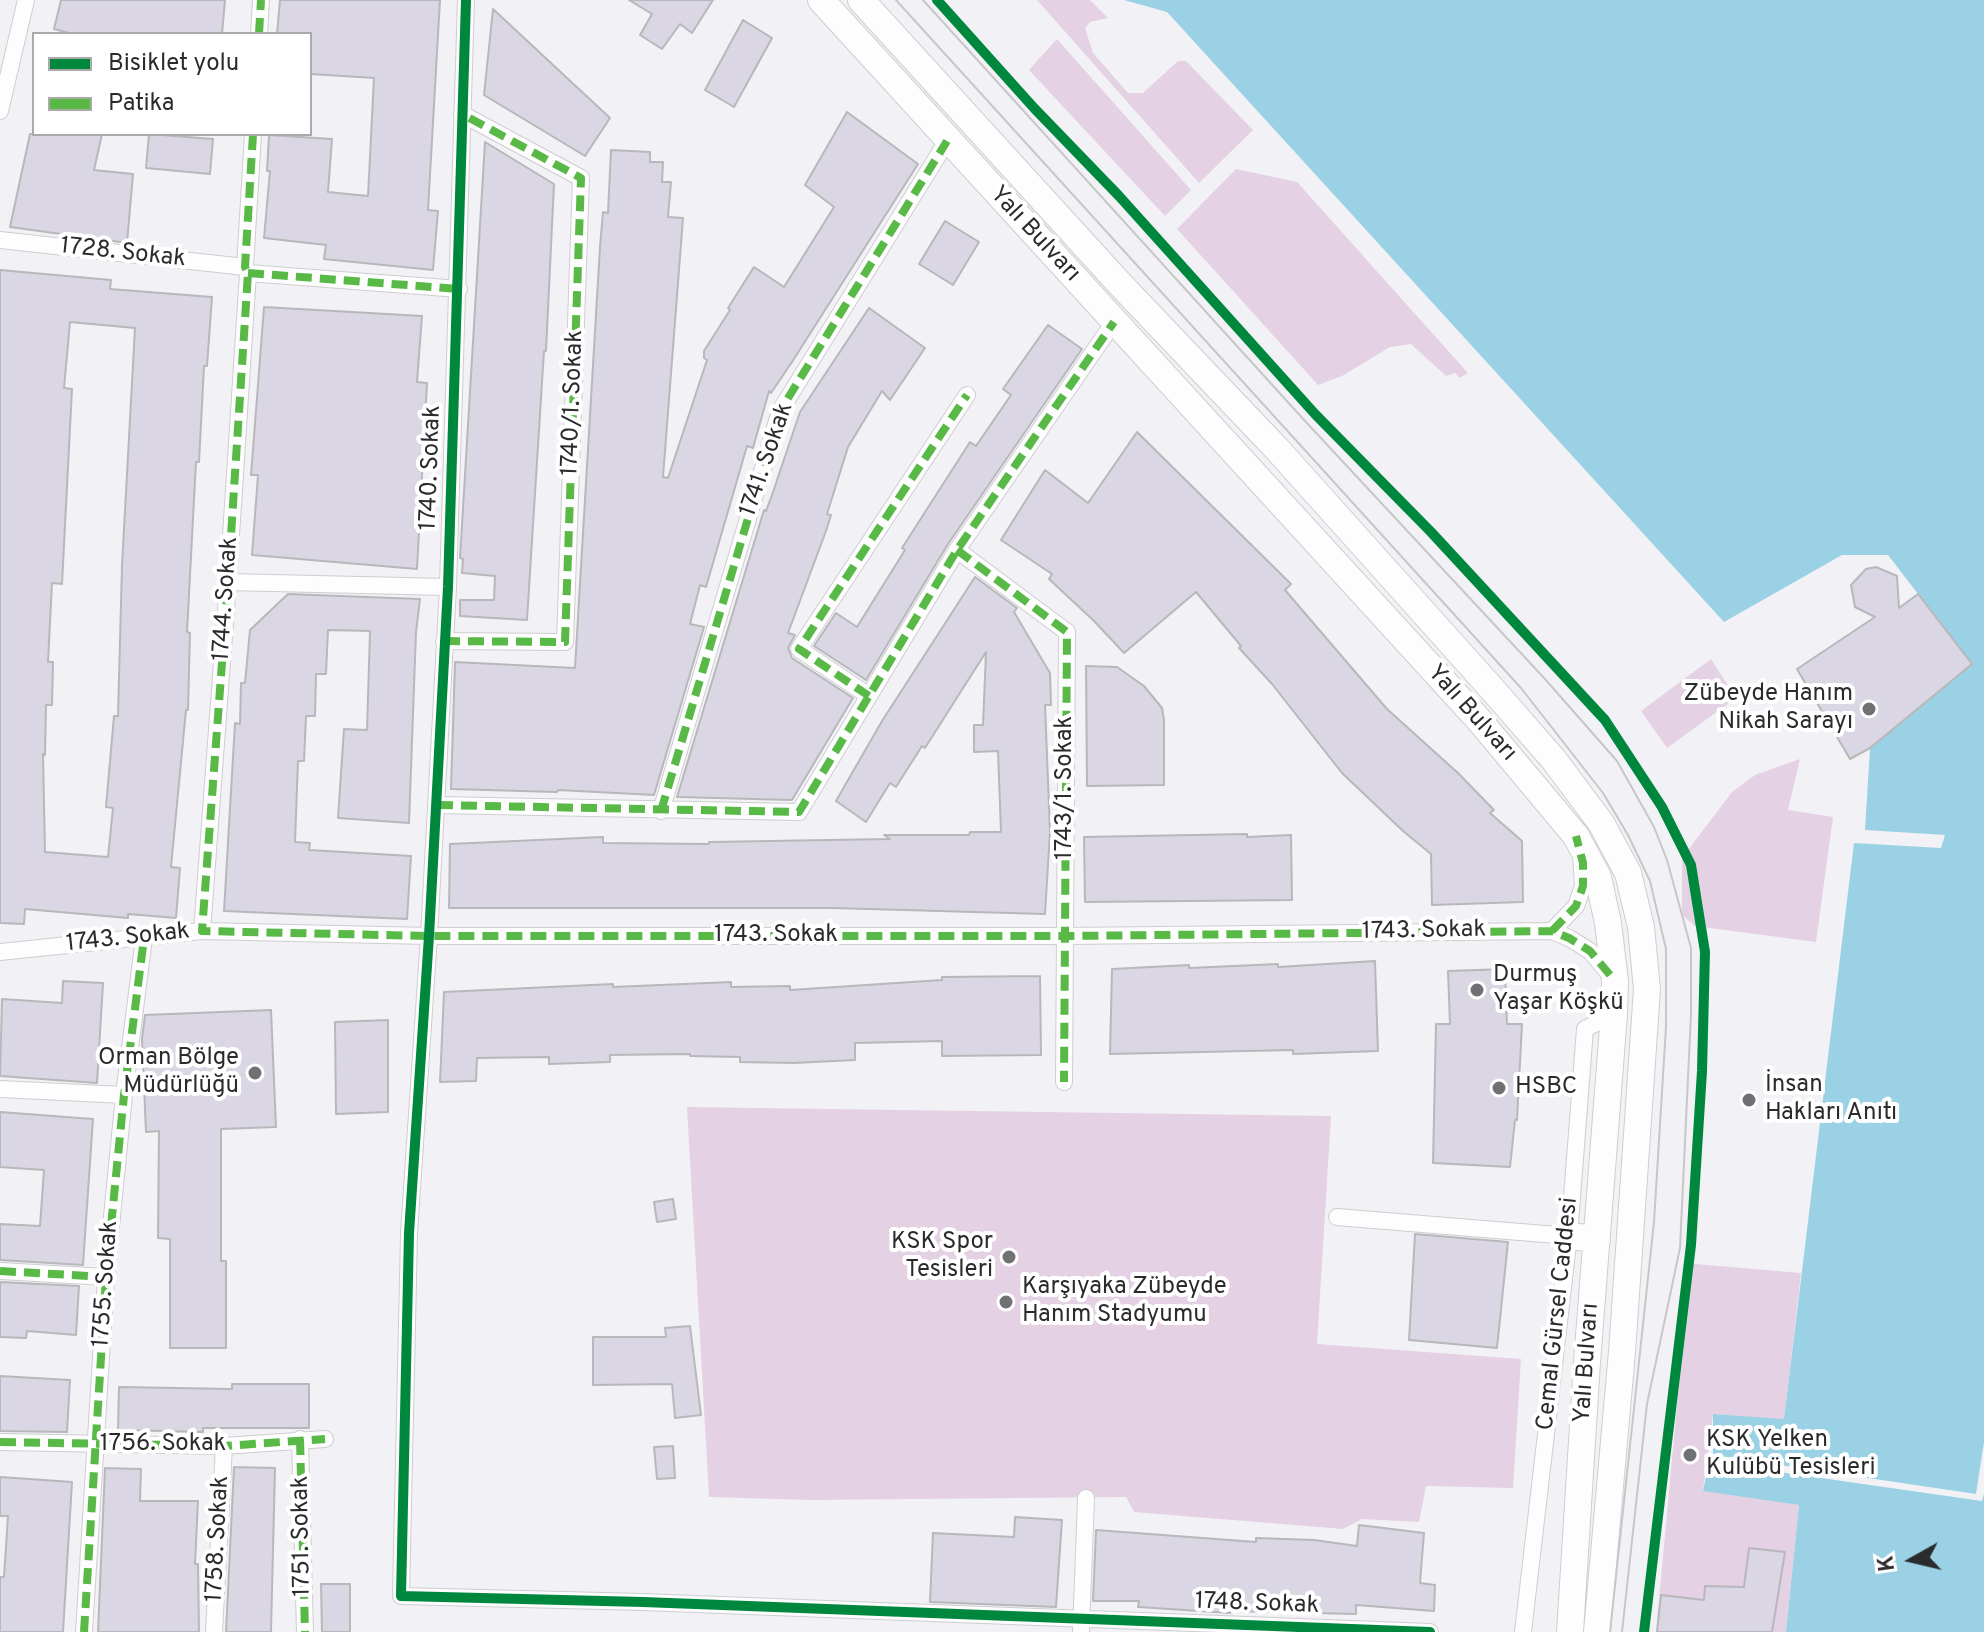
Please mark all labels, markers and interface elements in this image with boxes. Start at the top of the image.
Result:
legend [32,32,312,136]
text: Bisiklet yolu [108,49,239,79]
text: Patika [108,89,174,119]
street label: Yalı Bulvarı [983,181,1085,289]
street label: 1728. Sokak [59,233,187,275]
street label: 1740/1. Sokak [557,330,591,476]
street label: 1741. Sokak [735,399,801,521]
street label: 1740. Sokak [415,405,449,531]
street label: 1744. Sokak [208,536,246,662]
street label: Yalı Bulvarı [1420,660,1522,768]
place label: Zübeyde Hanım Nikah Sarayı [1684,681,1853,737]
marker: Zübeyde Hanım Nikah Sarayı [1860,700,1878,718]
street label: 1743/1. Sokak [1052,716,1080,860]
street label: 1743. Sokak [1362,917,1486,947]
street label: 1743. Sokak [65,918,191,960]
street label: 1743. Sokak [714,922,838,950]
place label: Durmuş Yaşar Köşkü [1493,962,1624,1018]
marker: Durmuş Yaşar Köşkü [1468,981,1486,999]
place label: Orman Bölge Müdürlüğü [98,1045,239,1101]
marker: Orman Bölge Müdürlüğü [246,1064,264,1082]
place label: İnsan Hakları Anıtı [1765,1072,1897,1128]
place label: HSBC [1515,1074,1577,1102]
marker: HSBC [1490,1079,1508,1097]
marker: İnsan Hakları Anıtı [1740,1091,1758,1109]
street label: Cemal Gürsel Caddesi [1532,1196,1586,1432]
street label: 1755. Sokak [88,1220,126,1348]
place label: KSK Spor Tesisleri [891,1229,993,1285]
marker: KSK Spor Tesisleri [1000,1248,1018,1266]
place label: Karşıyaka Zübeyde Hanım Stadyumu [1022,1274,1227,1330]
marker: Karşıyaka Zübeyde Hanım Stadyumu [997,1293,1015,1311]
street label: Yalı Bulvarı [1569,1302,1607,1424]
place label: KSK Yelken Kulübü Tesisleri [1706,1427,1876,1483]
street label: 1756. Sokak [100,1431,226,1459]
marker: KSK Yelken Kulübü Tesisleri [1681,1446,1699,1464]
street label: 1758. Sokak [201,1475,237,1603]
street label: 1751. Sokak [288,1475,318,1597]
north arrow [1872,1520,1952,1600]
text: K [1873,1554,1902,1573]
street label: 1748. Sokak [1194,1588,1320,1622]

